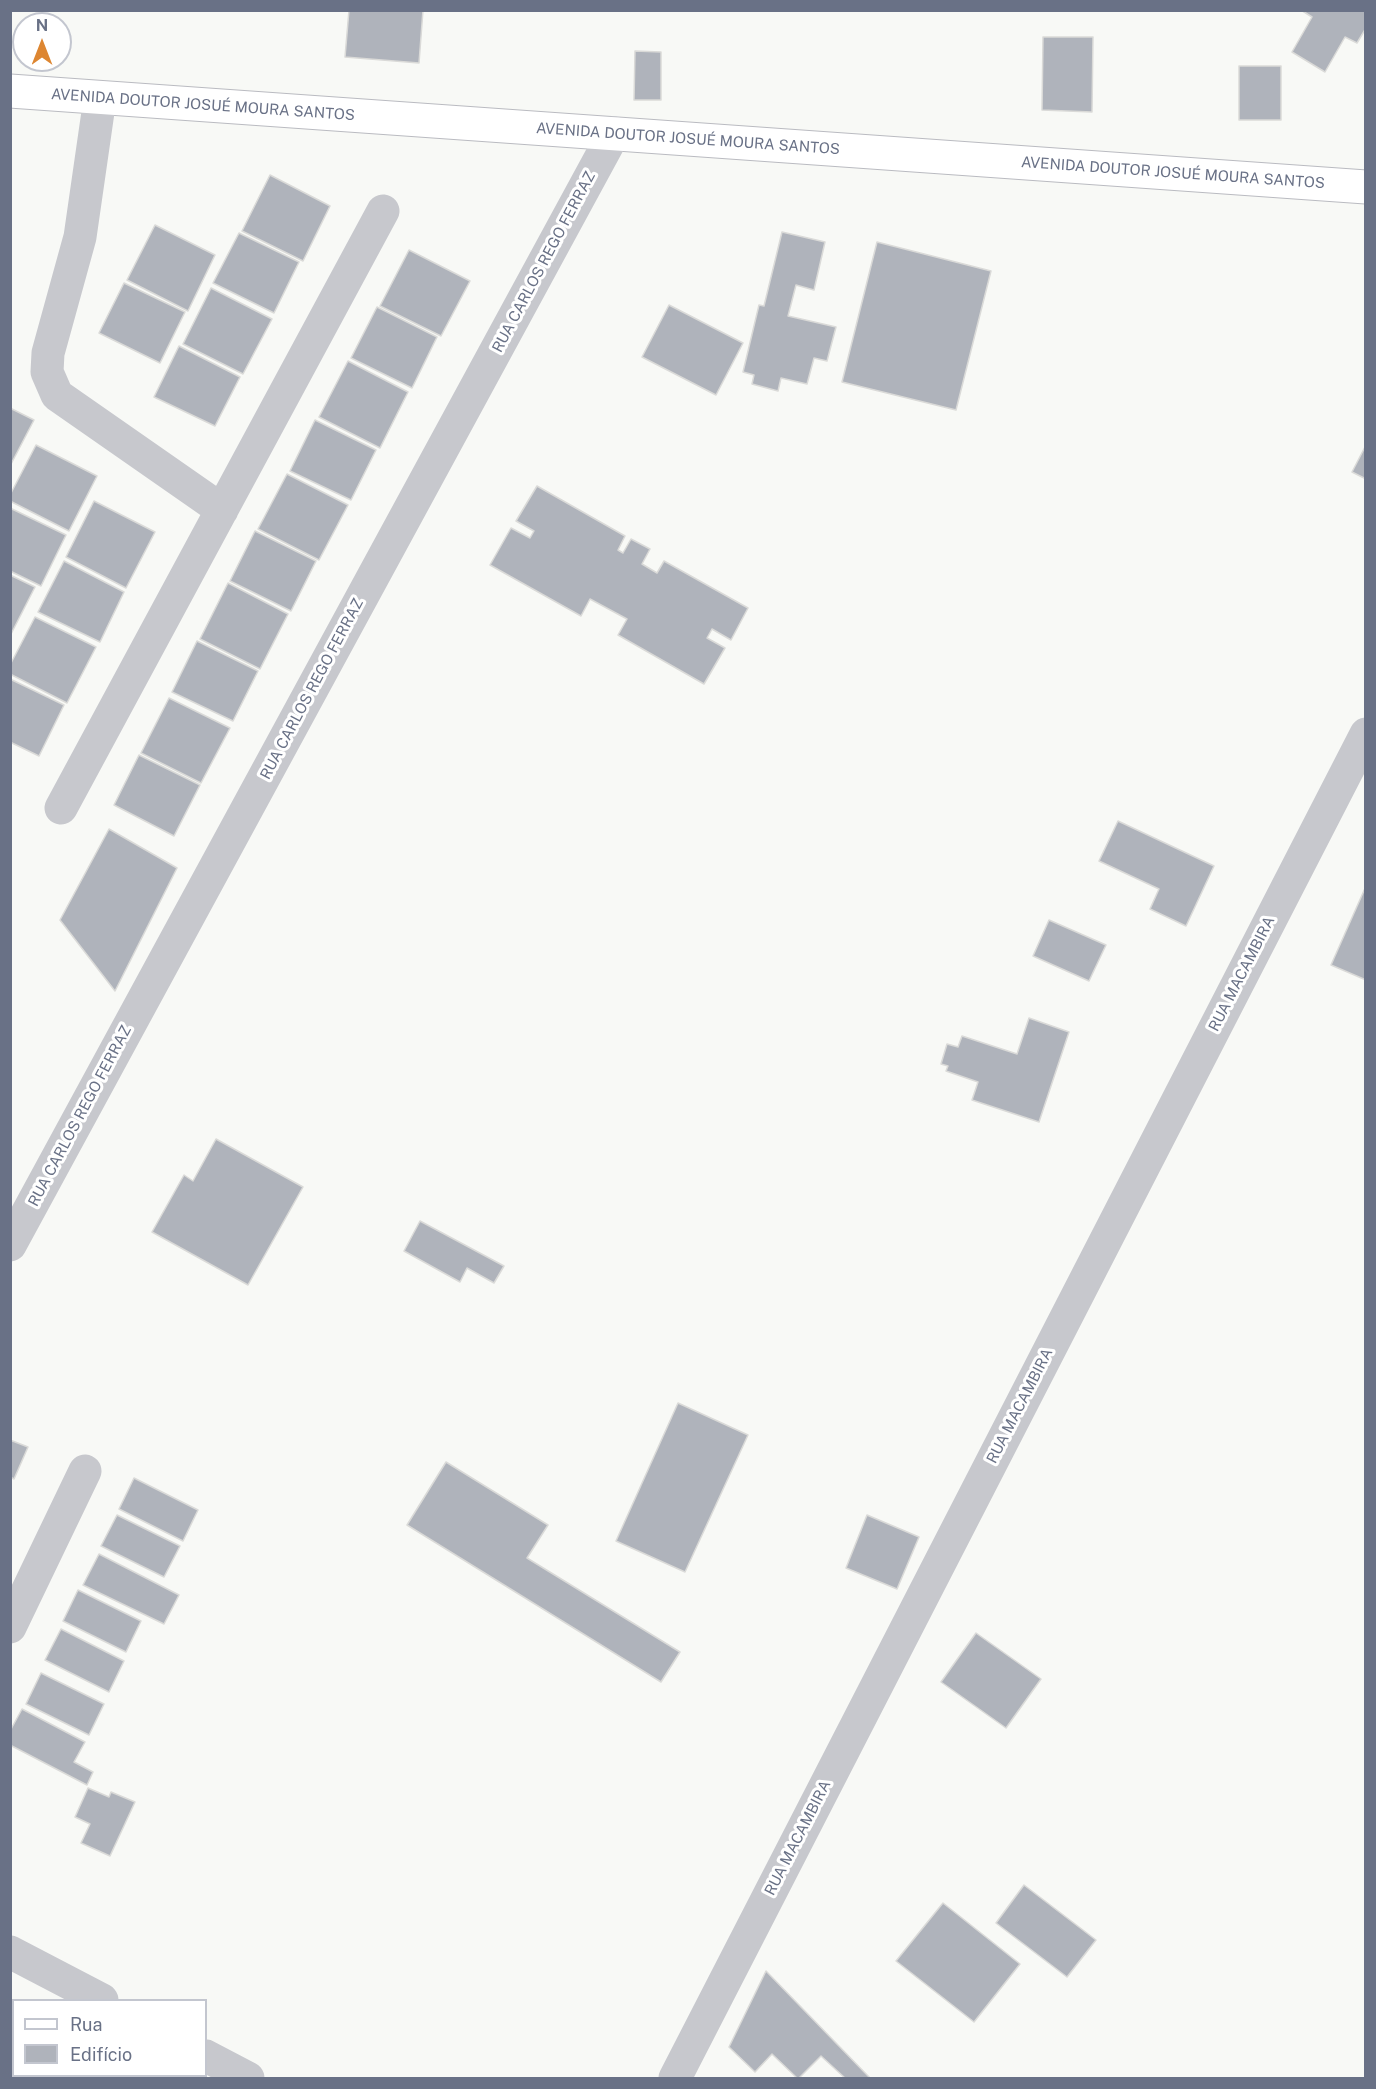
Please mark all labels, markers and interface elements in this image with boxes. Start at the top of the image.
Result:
north arrow [12,12,72,72]
text: N [36,16,48,35]
street label: AVENIDA DOUTOR JOSUÉ MOURA SANTOS [50,85,356,125]
street label: AVENIDA DOUTOR JOSUÉ MOURA SANTOS [535,119,841,159]
street label: AVENIDA DOUTOR JOSUÉ MOURA SANTOS [1020,153,1326,193]
street label: RUA CARLOS REGO FERRAZ [489,169,599,355]
street label: RUA CARLOS REGO FERRAZ [257,596,367,782]
street label: RUA MACAMBIRA [1205,913,1279,1035]
street label: RUA CARLOS REGO FERRAZ [25,1023,135,1209]
street label: RUA MACAMBIRA [983,1345,1057,1467]
street label: RUA MACAMBIRA [761,1777,835,1899]
legend [12,1999,207,2077]
text: Rua [70,2014,102,2035]
text: Edifício [70,2044,132,2065]

